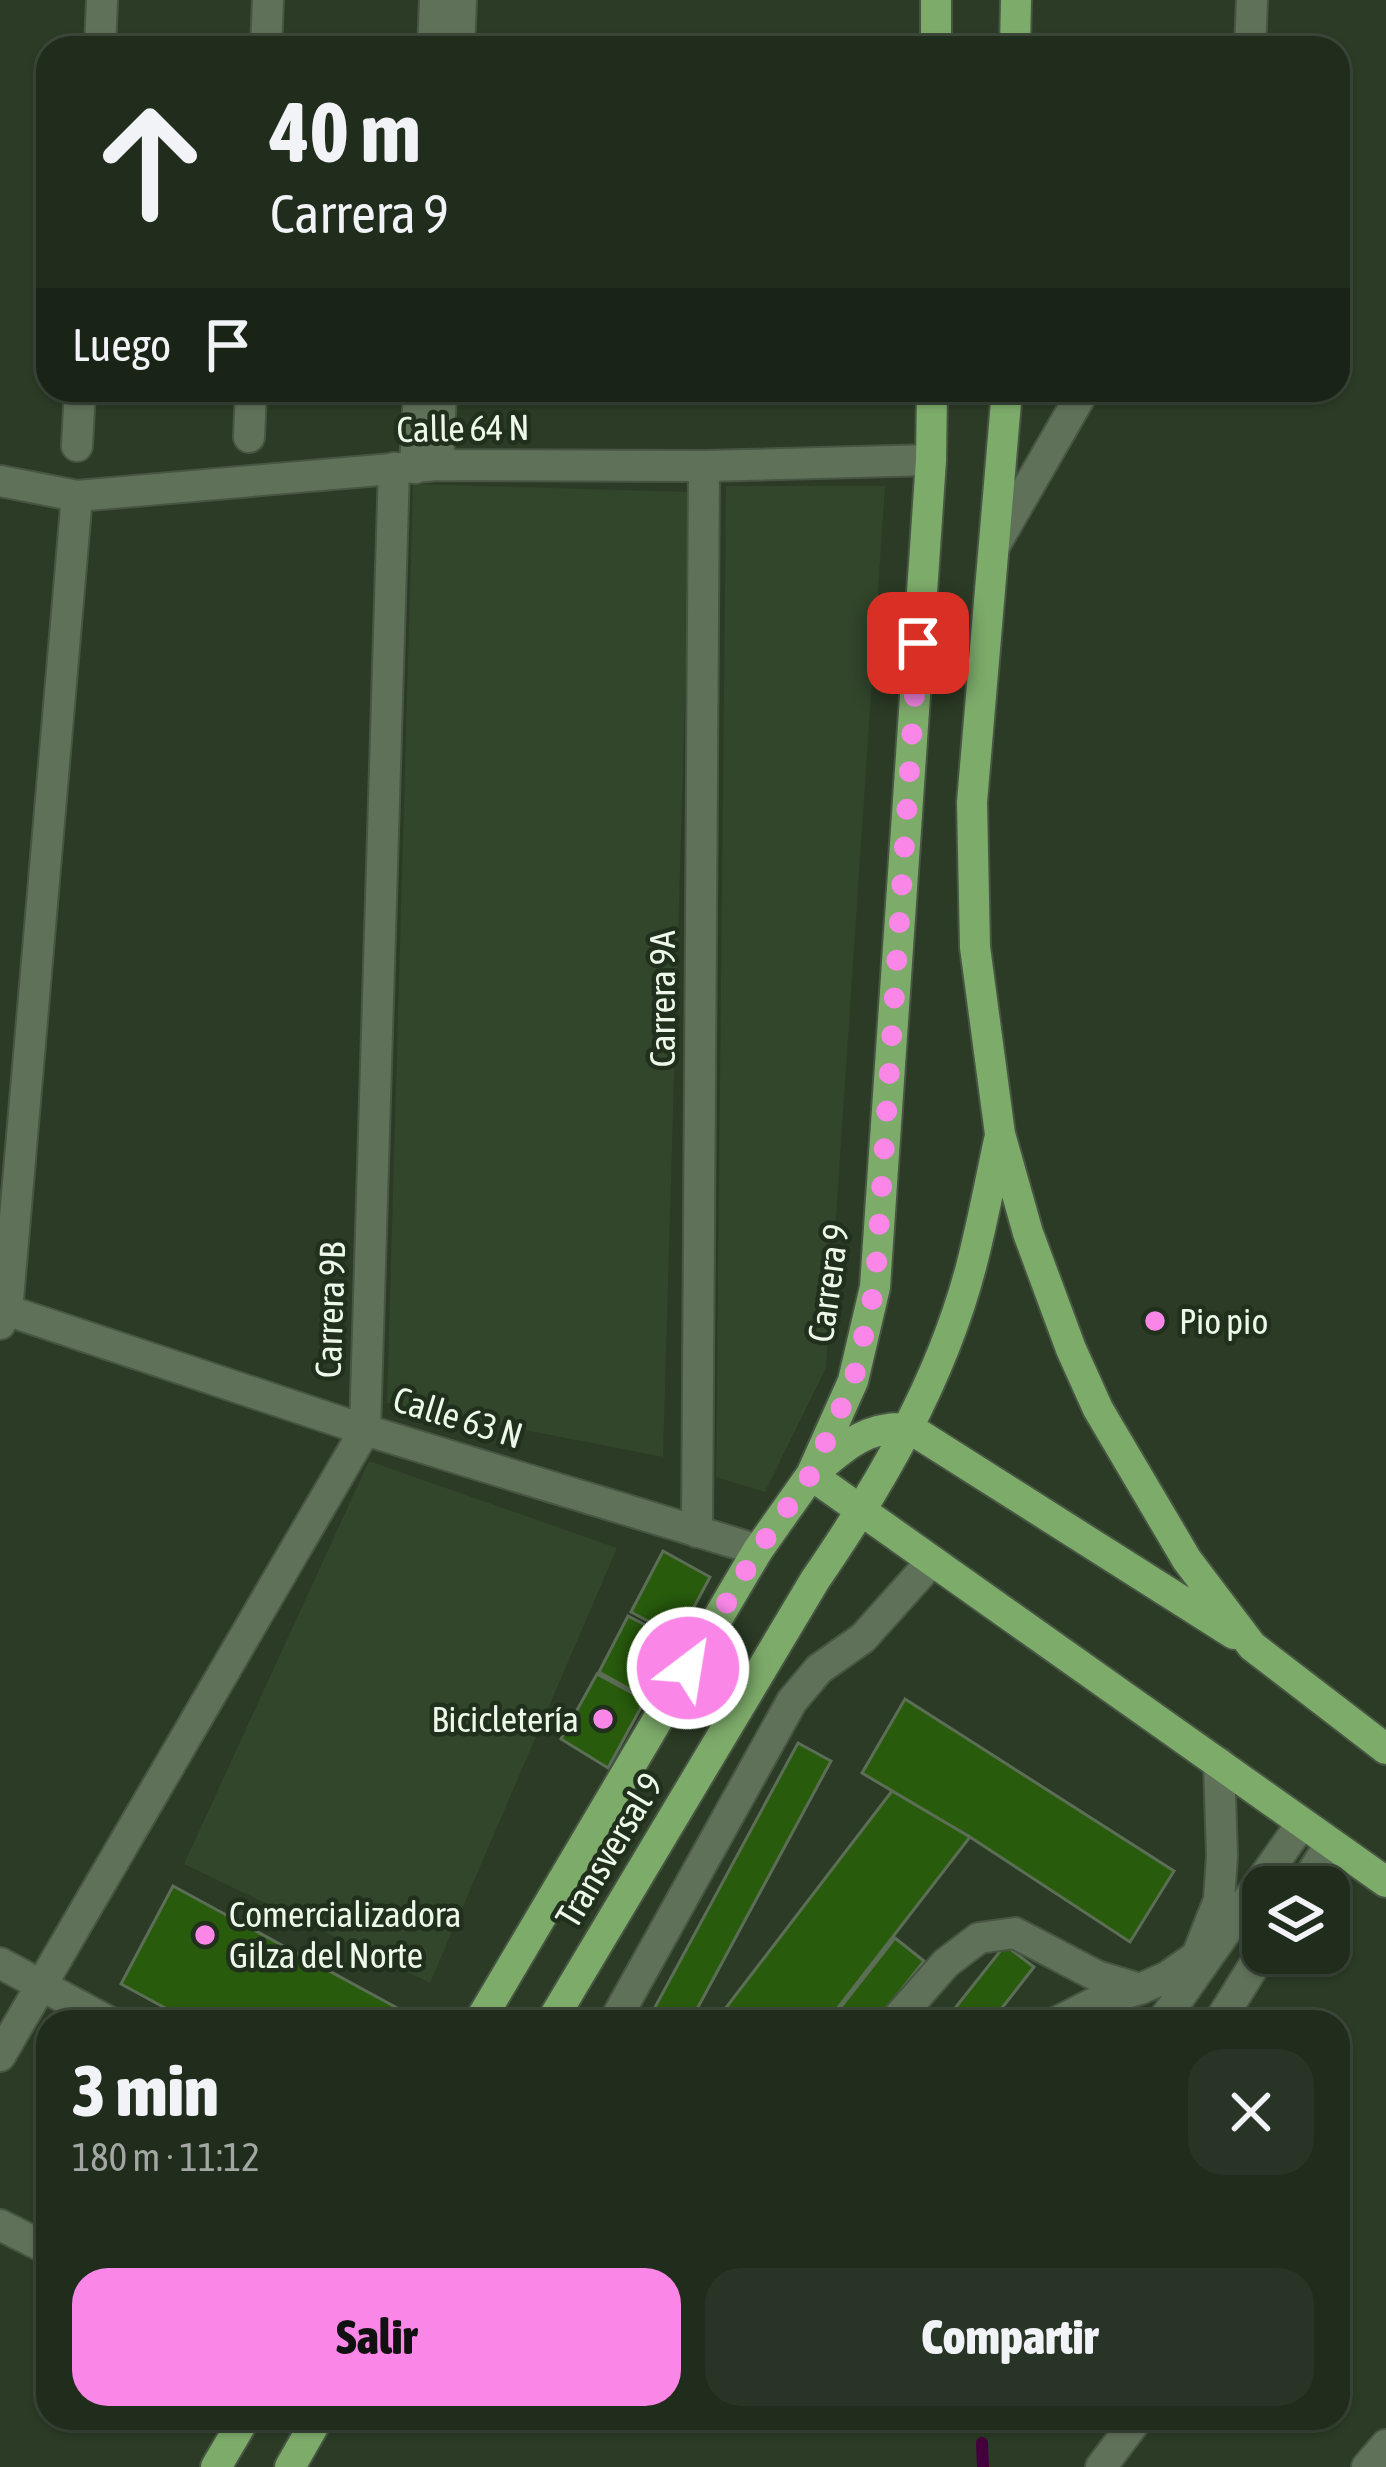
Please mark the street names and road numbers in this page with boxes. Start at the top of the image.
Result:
street label: Calle 64 N [396,406,530,450]
street label: Carrera 9A [641,930,683,1067]
street label: Carrera 9 [799,1221,857,1345]
street label: Carrera 9B [307,1241,353,1379]
street label: Calle 63 N [388,1377,528,1457]
street label: Transversal 9 [547,1765,671,1935]

